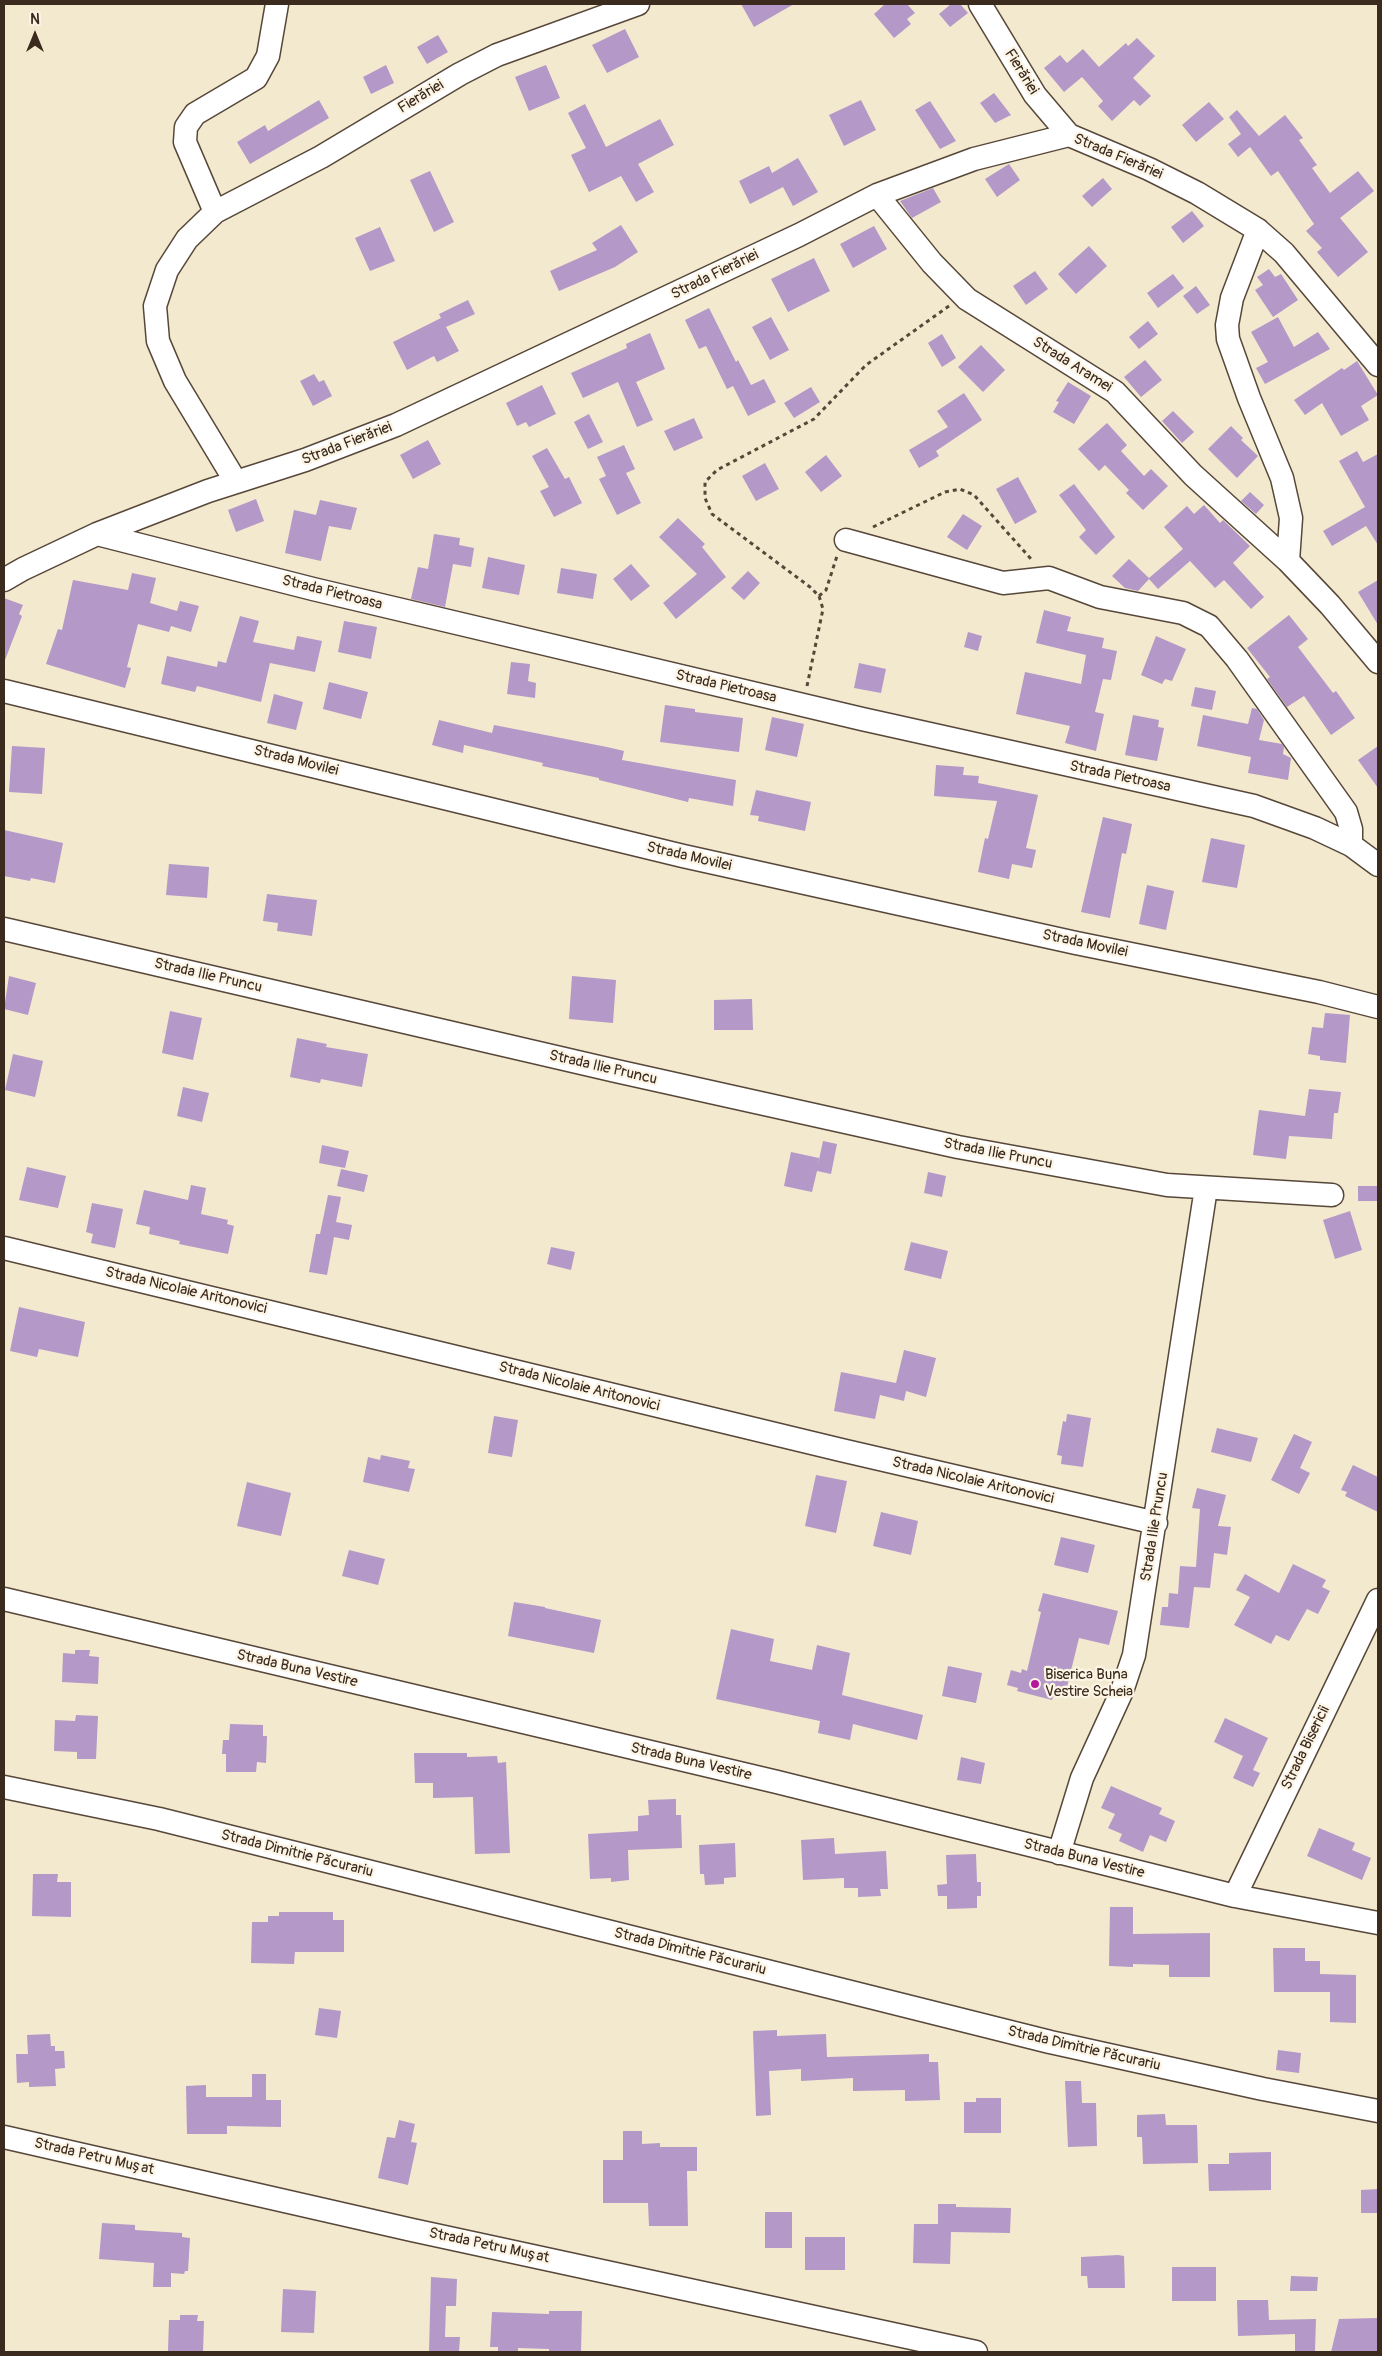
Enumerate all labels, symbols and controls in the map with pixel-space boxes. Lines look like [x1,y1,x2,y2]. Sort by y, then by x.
north arrow [10,10,60,60]
text: N [30,11,40,28]
street label: Fierăriei [1000,46,1042,98]
street label: Fierăriei [395,76,447,118]
street label: Strada Fierăriei [1071,130,1165,184]
street label: Strada Fierăriei [668,246,762,304]
street label: Strada Aramei [1029,333,1115,397]
street label: Strada Fierăriei [299,419,395,469]
street label: Strada Pietroasa [280,572,384,614]
street label: Strada Pietroasa [674,667,778,707]
street label: Strada Movilei [252,742,340,780]
street label: Strada Pietroasa [1068,758,1172,796]
street label: Strada Movilei [645,838,733,876]
street label: Strada Movilei [1041,926,1129,962]
street label: Strada Ilie Pruncu [152,955,264,997]
street label: Strada Ilie Pruncu [547,1047,659,1089]
street label: Strada Ilie Pruncu [942,1135,1054,1173]
street label: Strada Nicolaie Aritonovici [103,1264,269,1318]
street label: Strada Nicolaie Aritonovici [497,1358,661,1416]
street label: Strada Nicolaie Aritonovici [890,1454,1056,1508]
street label: Strada Ilie Pruncu [1137,1471,1173,1583]
street label: Strada Buna Vestire [235,1646,359,1692]
place label: Biserica Buna Vestire Scheia [1045,1666,1133,1701]
marker: Biserica Buna Vestire Scheia [1029,1678,1041,1690]
street label: Strada Bisericii [1278,1703,1334,1793]
street label: Strada Buna Vestire [629,1739,753,1785]
street label: Strada Dimitrie Păcurariu [219,1826,375,1882]
street label: Strada Buna Vestire [1022,1835,1146,1883]
street label: Strada Dimitrie Păcurariu [612,1924,768,1980]
street label: Strada Dimitrie Păcurariu [1006,2023,1162,2075]
street label: Strada Petru Mușat [32,2134,156,2180]
street label: Strada Petru Mușat [427,2224,551,2268]

